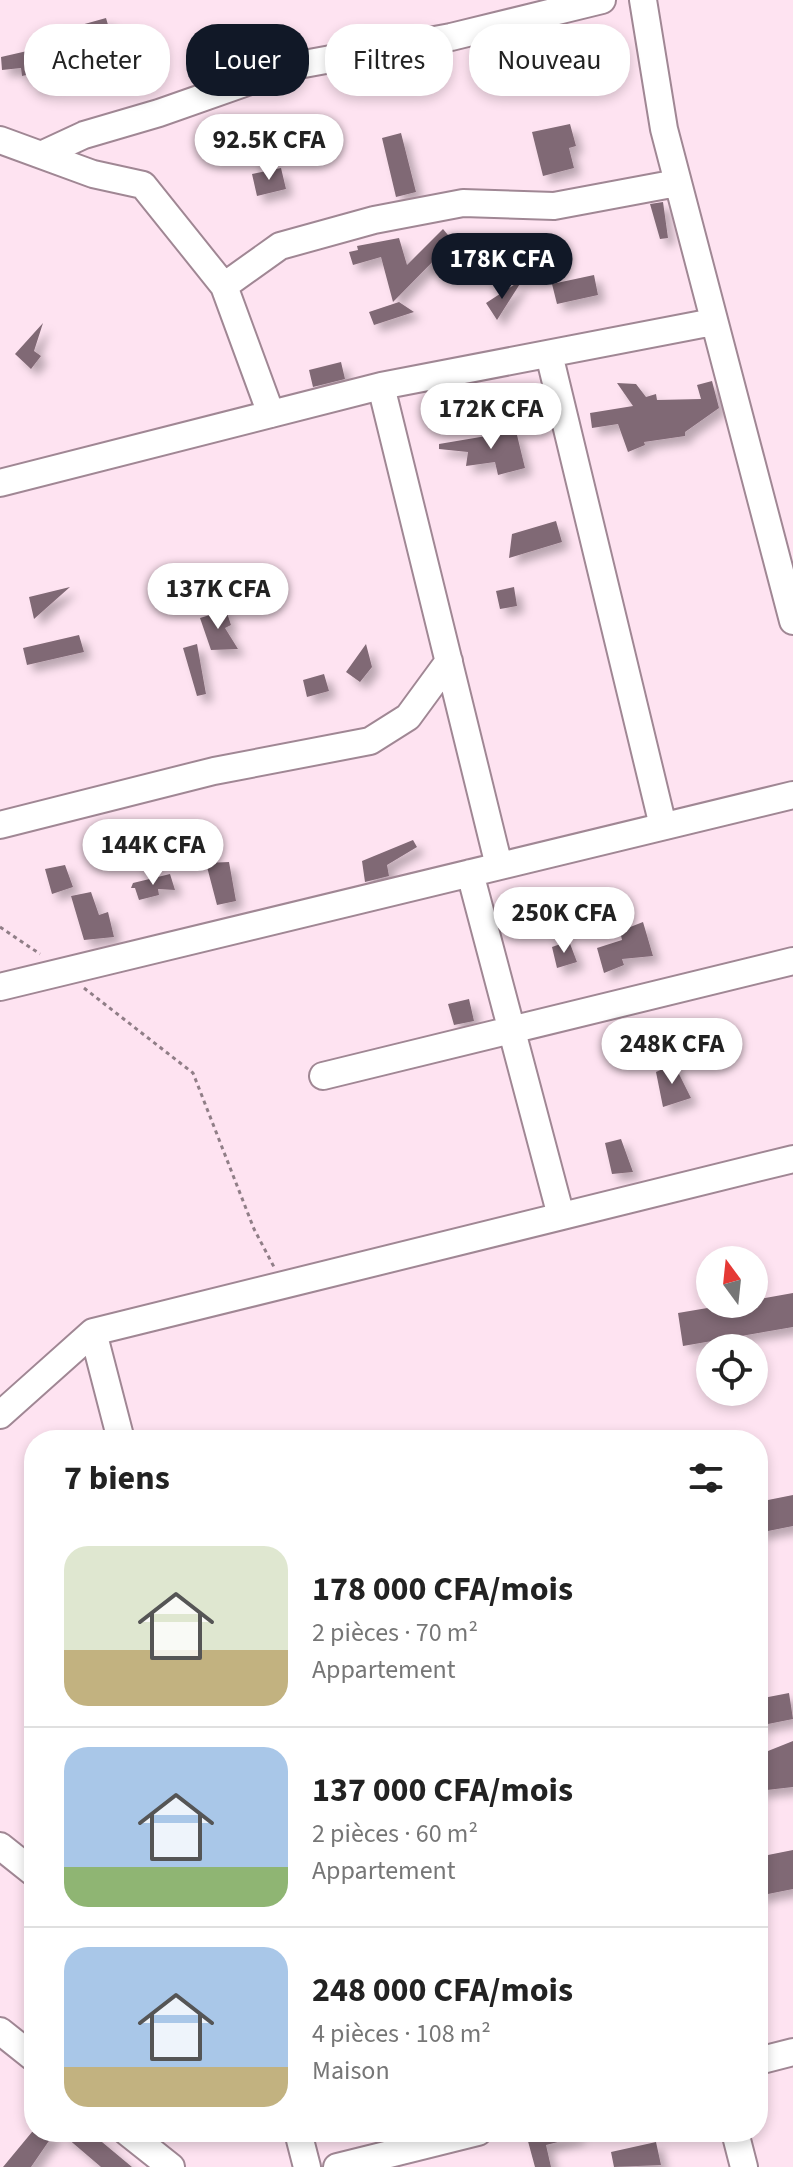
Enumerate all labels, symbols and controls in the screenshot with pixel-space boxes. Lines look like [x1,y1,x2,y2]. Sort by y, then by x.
chip: Acheter [24,24,170,96]
chip: Louer [186,24,309,96]
chip: Filtres [325,24,453,96]
chip: Nouveau [469,24,630,96]
pin: 92.5K CFA [177,114,361,182]
text: 92.5K CFA [213,121,325,158]
pin: 178K CFA [419,233,585,301]
text: 178K CFA [450,240,554,277]
pin: 172K CFA [408,383,574,451]
text: 172K CFA [439,390,543,427]
pin: 137K CFA [135,563,301,631]
text: 137K CFA [166,570,270,607]
pin: 144K CFA [70,819,236,887]
text: 144K CFA [101,826,205,863]
pin: 250K CFA [481,887,647,955]
text: 250K CFA [512,894,616,931]
pin: 248K CFA [589,1018,755,1086]
text: 248K CFA [620,1025,724,1062]
north arrow [696,1246,768,1318]
map controls [696,1246,768,1406]
button: locate [696,1334,768,1406]
text: 7 biens [64,1454,170,1503]
icon: filters [684,1456,728,1500]
text: 178 000 CFA/mois [312,1565,573,1614]
icon: home [128,1578,224,1674]
text: 2 pièces · 70 m² [312,1614,478,1651]
text: Appartement [312,1651,456,1688]
text: 137 000 CFA/mois [312,1766,573,1815]
icon: home [128,1779,224,1875]
text: 2 pièces · 60 m² [312,1815,478,1852]
text: Appartement [312,1852,456,1889]
text: 248 000 CFA/mois [312,1966,573,2015]
icon: home [128,1979,224,2075]
text: 4 pièces · 108 m² [312,2015,491,2052]
text: Maison [312,2052,390,2089]

